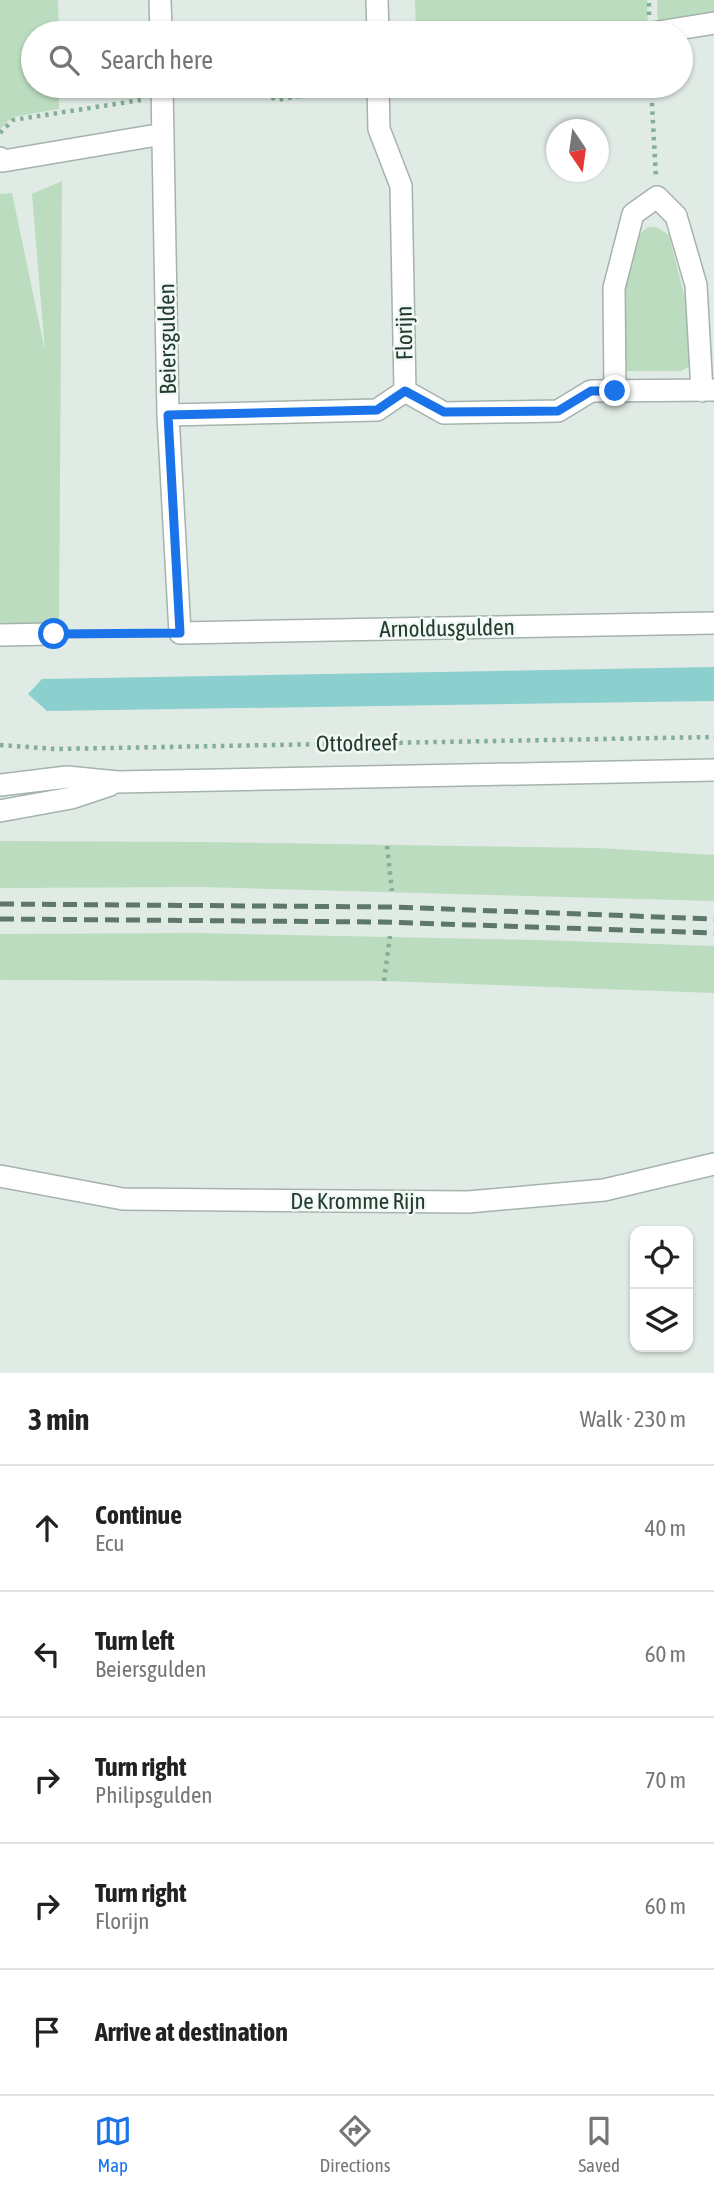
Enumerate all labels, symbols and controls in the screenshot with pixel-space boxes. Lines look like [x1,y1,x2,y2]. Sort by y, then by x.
search box [21,21,693,98]
icon: search [45,41,83,79]
text: Search here [101,45,213,75]
north arrow [546,119,609,182]
street label: Beiersgulden [153,283,181,395]
street label: Florijn [391,306,417,360]
route end [599,375,630,406]
street label: Arnoldusgulden [379,614,515,642]
route start [38,618,69,649]
street label: Ottodreef [316,729,398,757]
street label: De Kromme Rijn [290,1188,426,1214]
map controls [630,1226,693,1352]
button: locate [630,1226,693,1289]
button: layers [630,1289,693,1352]
text: 3 min [28,1402,89,1436]
text: Walk · 230 m [580,1406,686,1432]
text: Continue [95,1500,182,1530]
icon: ahead [28,1509,66,1547]
text: 40 m [645,1515,686,1541]
text: Ecu [95,1530,124,1556]
text: Turn left [95,1626,175,1656]
icon: left [28,1635,66,1673]
text: 60 m [645,1641,686,1667]
text: Beiersgulden [95,1656,206,1682]
text: Turn right [95,1752,186,1782]
icon: right [28,1761,66,1799]
text: 70 m [645,1767,686,1793]
text: Philipsgulden [95,1782,212,1808]
text: Turn right [95,1878,186,1908]
icon: right [28,1887,66,1925]
text: 60 m [645,1893,686,1919]
text: Florijn [95,1908,149,1934]
icon: arrive [28,2013,66,2051]
text: Arrive at destination [95,2017,288,2047]
tab: Map [94,2112,132,2176]
tab: Directions [320,2112,390,2176]
tab: Saved [578,2112,620,2176]

